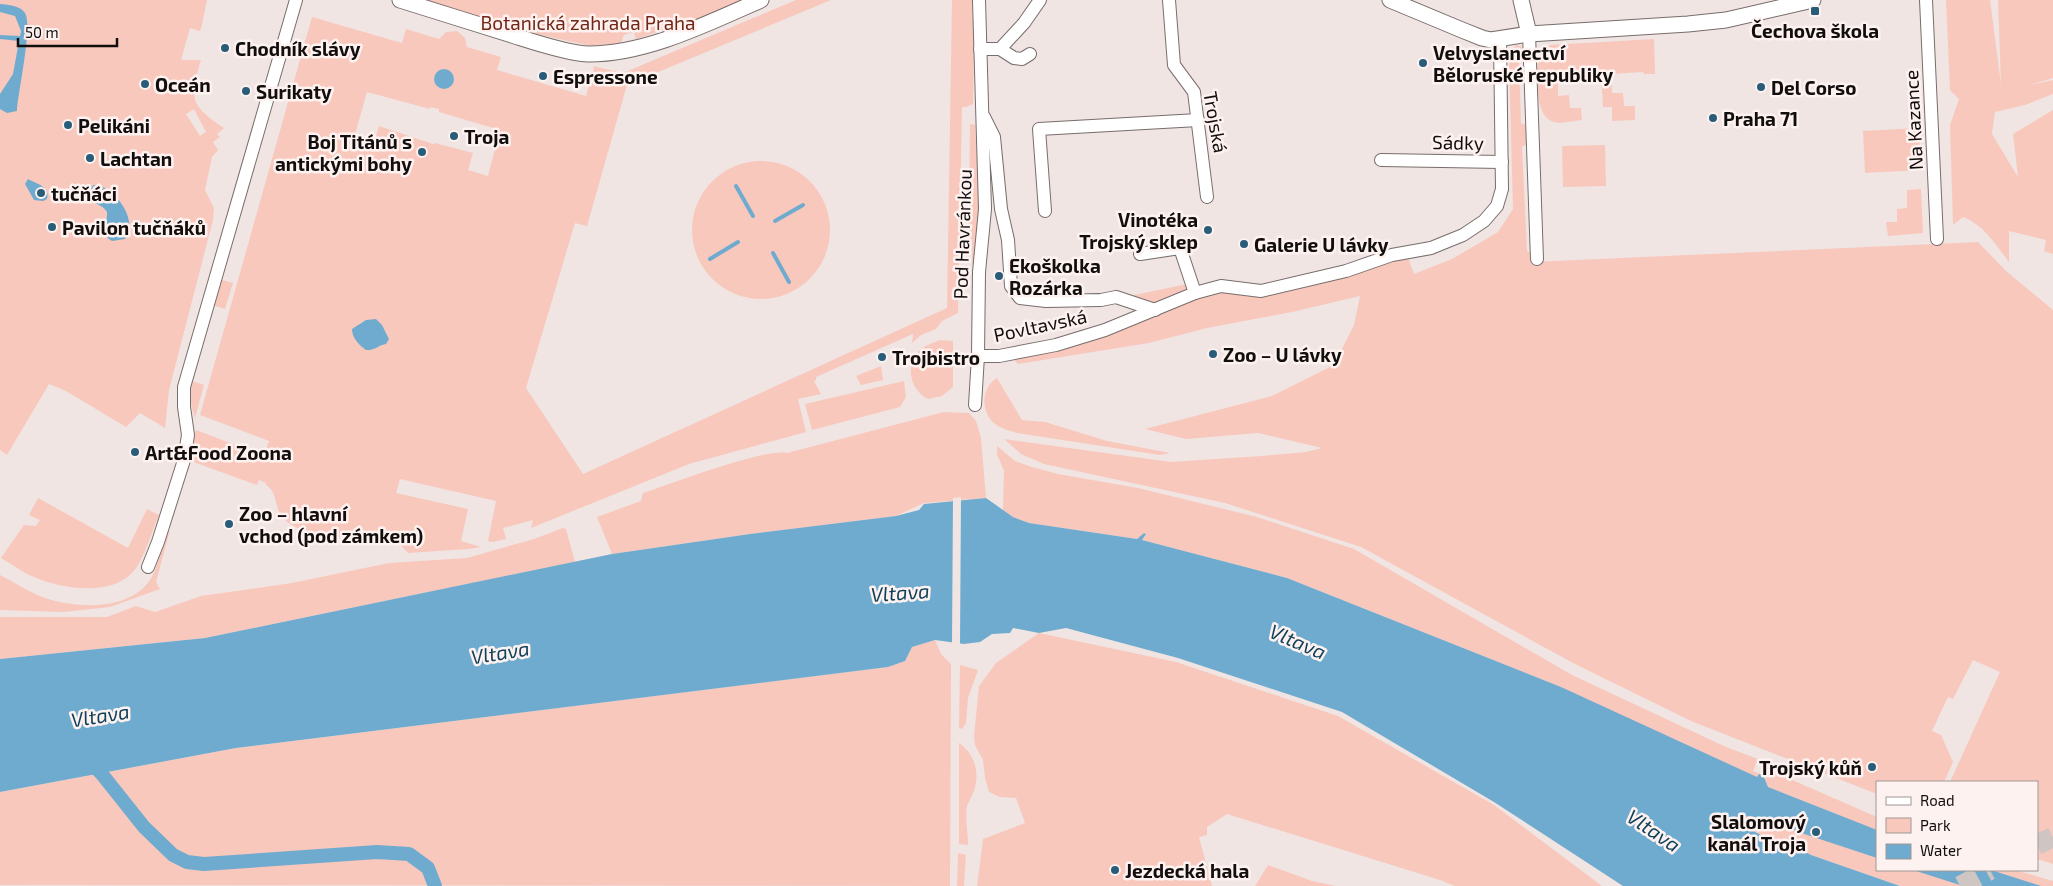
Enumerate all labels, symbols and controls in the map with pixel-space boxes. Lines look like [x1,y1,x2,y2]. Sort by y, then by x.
marker: Čechova škola [1809,5,1821,17]
park label: Botanická zahrada Praha [480,11,696,34]
scale bar [18,15,116,47]
place label: Čechova škola [1751,19,1879,42]
text: 50 m [25,23,59,41]
place label: Chodník slávy [235,37,361,61]
place label: Velvyslanectví Běloruské republiky [1433,41,1614,87]
marker: Chodník slávy [219,42,231,54]
marker: Velvyslanectví Běloruské republiky [1417,57,1429,69]
place label: Espressone [553,65,658,88]
street label: Na Kazance [1899,69,1927,171]
marker: Espressone [537,70,549,82]
place label: Oceán [155,73,211,96]
place label: Del Corso [1771,76,1856,99]
marker: Oceán [139,78,151,90]
place label: Surikaty [256,80,332,104]
marker: Del Corso [1755,81,1767,93]
marker: Surikaty [240,85,252,97]
street label: Trojská [1199,89,1233,155]
place label: Praha 71 [1723,107,1798,130]
marker: Praha 71 [1707,112,1719,124]
place label: Pelikáni [78,114,150,137]
marker: Pelikáni [62,119,74,131]
place label: Troja [464,125,509,148]
place label: Boj Titánů s antickými bohy [275,130,412,176]
marker: Troja [448,130,460,142]
street label: Sádky [1432,130,1484,154]
marker: Boj Titánů s antickými bohy [416,146,428,158]
place label: Lachtan [100,147,172,170]
marker: Lachtan [84,152,96,164]
street label: Pod Havránkou [948,168,976,300]
place label: tučňáci [51,182,117,205]
marker: tučňáci [35,187,47,199]
place label: Vinotéka Trojský sklep [1079,208,1198,254]
place label: Pavilon tučňáků [62,216,206,239]
marker: Pavilon tučňáků [46,221,58,233]
marker: Vinotéka Trojský sklep [1202,224,1214,236]
place label: Galerie U lávky [1254,233,1389,257]
marker: Galerie U lávky [1238,238,1250,250]
place label: Ekoškolka Rozárka [1009,254,1101,299]
marker: Ekoškolka Rozárka [993,270,1005,282]
street label: Povltavská [991,304,1089,346]
place label: Zoo – U lávky [1223,343,1342,367]
place label: Trojbistro [892,346,980,369]
marker: Zoo – U lávky [1207,348,1219,360]
marker: Trojbistro [876,351,888,363]
place label: Art&Food Zoona [145,441,292,464]
marker: Art&Food Zoona [129,446,141,458]
place label: Zoo – hlavní vchod (pod zámkem) [239,502,423,547]
marker: Zoo – hlavní vchod (pod zámkem) [223,518,235,530]
water label: Vltava [870,578,930,606]
water label: Vltava [1266,618,1330,664]
water label: Vltava [469,636,531,668]
water label: Vltava [69,699,131,731]
place label: Trojský kůň [1759,756,1862,780]
marker: Trojský kůň [1866,761,1878,773]
legend [1876,781,2038,871]
text: Road [1920,791,1955,809]
water label: Vltava [1623,804,1685,856]
place label: Slalomový kanál Troja [1708,810,1806,855]
text: Park [1920,816,1951,834]
marker: Slalomový kanál Troja [1810,826,1822,838]
text: Water [1920,841,1962,859]
place label: Jezdecká hala [1125,859,1249,882]
marker: Jezdecká hala [1109,864,1121,876]

